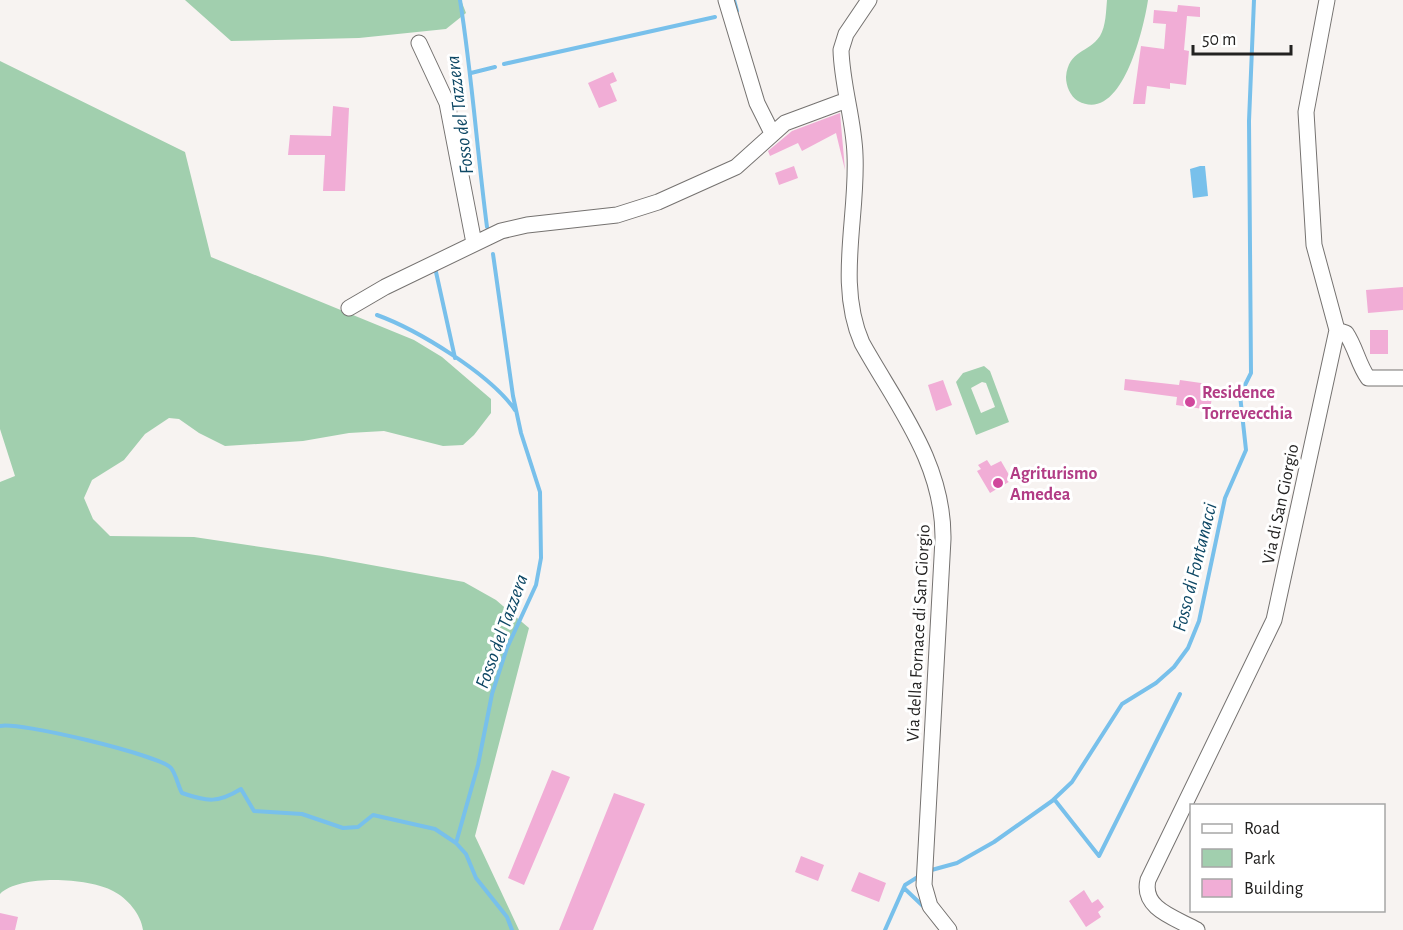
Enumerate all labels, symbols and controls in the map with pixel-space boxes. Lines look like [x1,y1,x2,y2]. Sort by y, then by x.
scale bar [1193,18,1290,56]
text: 50 m [1202,31,1236,49]
water label: Fosso del Tazzera [443,54,477,176]
place label: Residence Torrevecchia [1202,384,1293,423]
marker: Residence Torrevecchia [1183,395,1197,409]
street label: Via di San Giorgio [1259,442,1303,566]
place label: Agriturismo Amedea [1010,465,1098,504]
marker: Agriturismo Amedea [991,476,1005,490]
water label: Fosso di Fontanacci [1169,501,1221,634]
street label: Via della Fornace di San Giorgio [904,524,934,742]
water label: Fosso del Tazzera [472,572,532,691]
legend [1190,804,1385,912]
text: Road [1244,820,1280,838]
text: Park [1244,850,1276,868]
text: Building [1244,880,1304,898]

